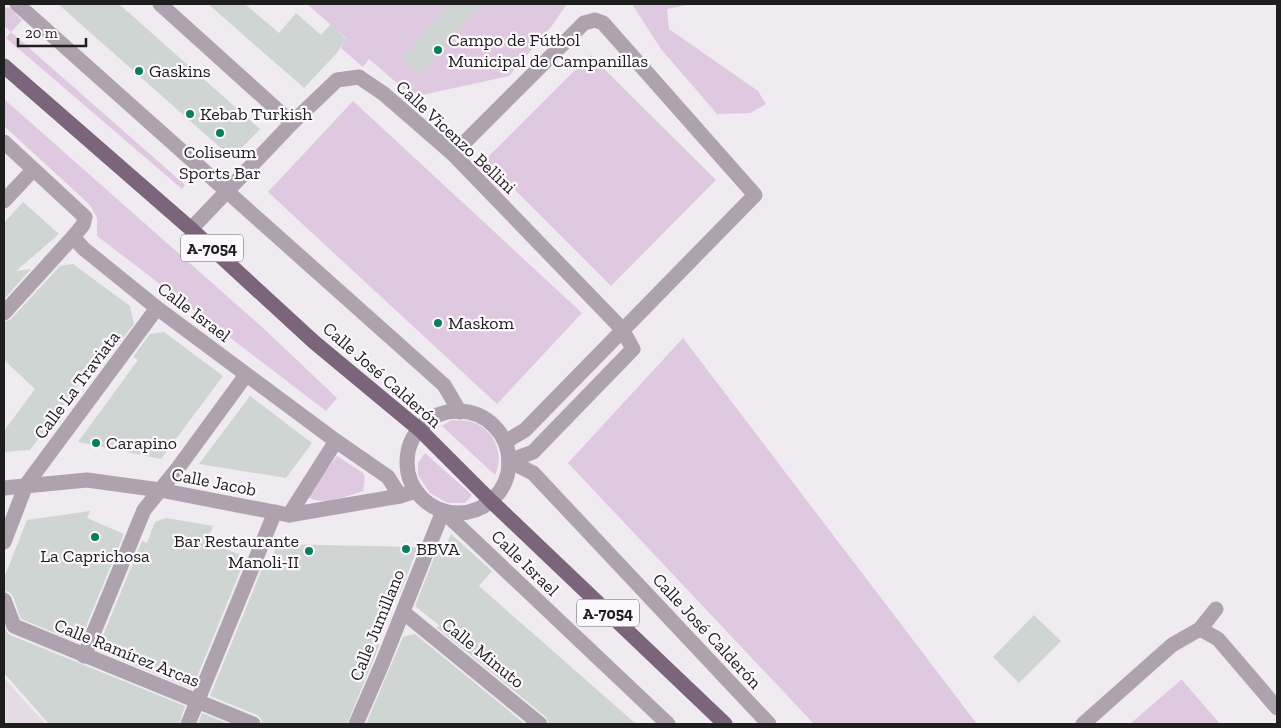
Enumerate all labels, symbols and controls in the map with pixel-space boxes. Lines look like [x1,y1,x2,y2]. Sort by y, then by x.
scale bar [18,15,85,47]
text: 20 m [25,24,58,42]
place label: Campo de Fútbol Municipal de Campanillas [448,29,648,72]
marker: Campo de Fútbol Municipal de Campanillas [432,44,444,56]
place label: Gaskins [149,60,211,82]
marker: Gaskins [133,65,145,77]
street label: Calle Vicenzo Bellini [391,76,521,198]
place label: Kebab Turkish [200,103,312,125]
marker: Kebab Turkish [184,108,196,120]
marker: Coliseum Sports Bar [214,127,226,139]
place label: Coliseum Sports Bar [179,141,261,184]
road number: A-7054 [181,234,243,262]
street label: Calle Israel [153,277,235,347]
place label: Maskom [448,312,515,334]
street label: Calle José Calderón [318,317,446,433]
marker: Maskom [432,317,444,329]
street label: Calle La Traviata [29,326,125,443]
place label: Carapino [106,432,177,454]
marker: Carapino [90,437,102,449]
street label: Calle Jacob [170,463,258,501]
street label: Calle Israel [487,525,564,601]
place label: Bar Restaurante Manoli-II [174,530,299,573]
marker: La Caprichosa [89,531,101,543]
place label: BBVA [416,538,460,560]
marker: BBVA [400,543,412,555]
place label: La Caprichosa [40,545,150,567]
marker: Bar Restaurante Manoli-II [303,545,315,557]
street label: Calle Jumillano [345,566,409,684]
street label: Calle José Calderón [648,569,767,694]
road number: A-7054 [577,600,639,626]
street label: Calle Minuto [437,613,529,693]
street label: Calle Ramírez Arcas [51,614,203,692]

